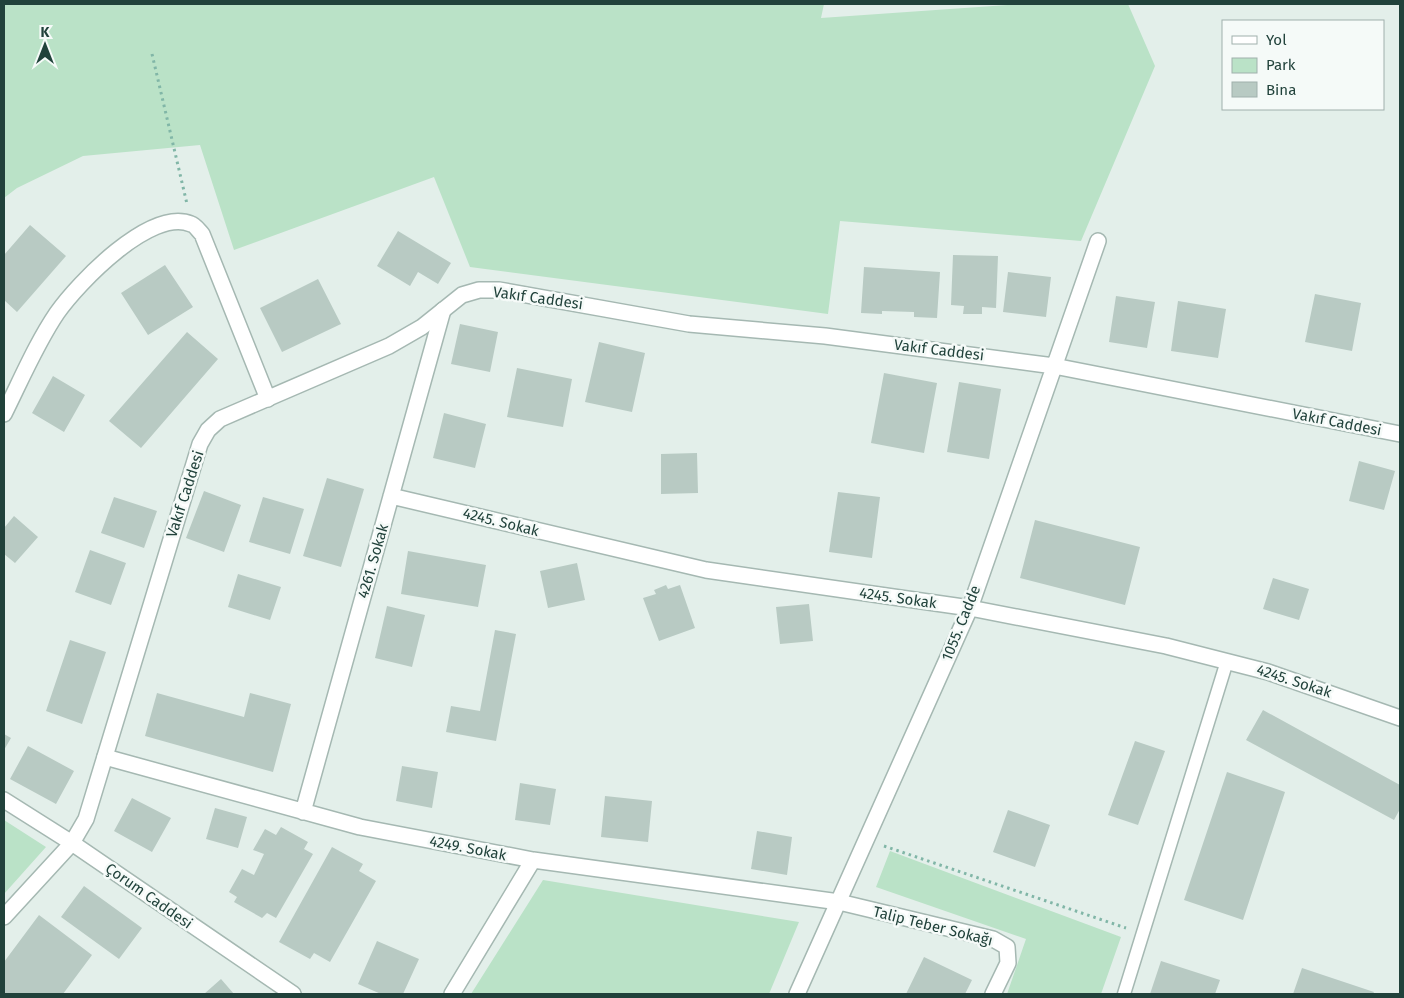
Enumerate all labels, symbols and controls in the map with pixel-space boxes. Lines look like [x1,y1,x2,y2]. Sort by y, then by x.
north arrow [20,20,70,70]
legend [1222,20,1384,110]
text: K [41,24,51,41]
text: Yol [1266,31,1287,49]
text: Park [1266,56,1296,74]
text: Bina [1266,81,1296,99]
street label: Vakıf Caddesi [492,283,584,313]
street label: Vakıf Caddesi [893,336,985,364]
street label: Vakıf Caddesi [1291,405,1383,439]
street label: Vakıf Caddesi [162,448,208,540]
street label: 4245. Sokak [461,504,541,540]
street label: 4261. Sokak [354,521,392,600]
street label: 1055. Cadde [938,583,984,663]
street label: 4245. Sokak [858,584,938,612]
street label: 4245. Sokak [1254,660,1334,702]
street label: 4249. Sokak [428,832,508,864]
street label: Çorum Caddesi [102,859,196,933]
street label: Talip Teber Sokağı [871,902,995,950]

